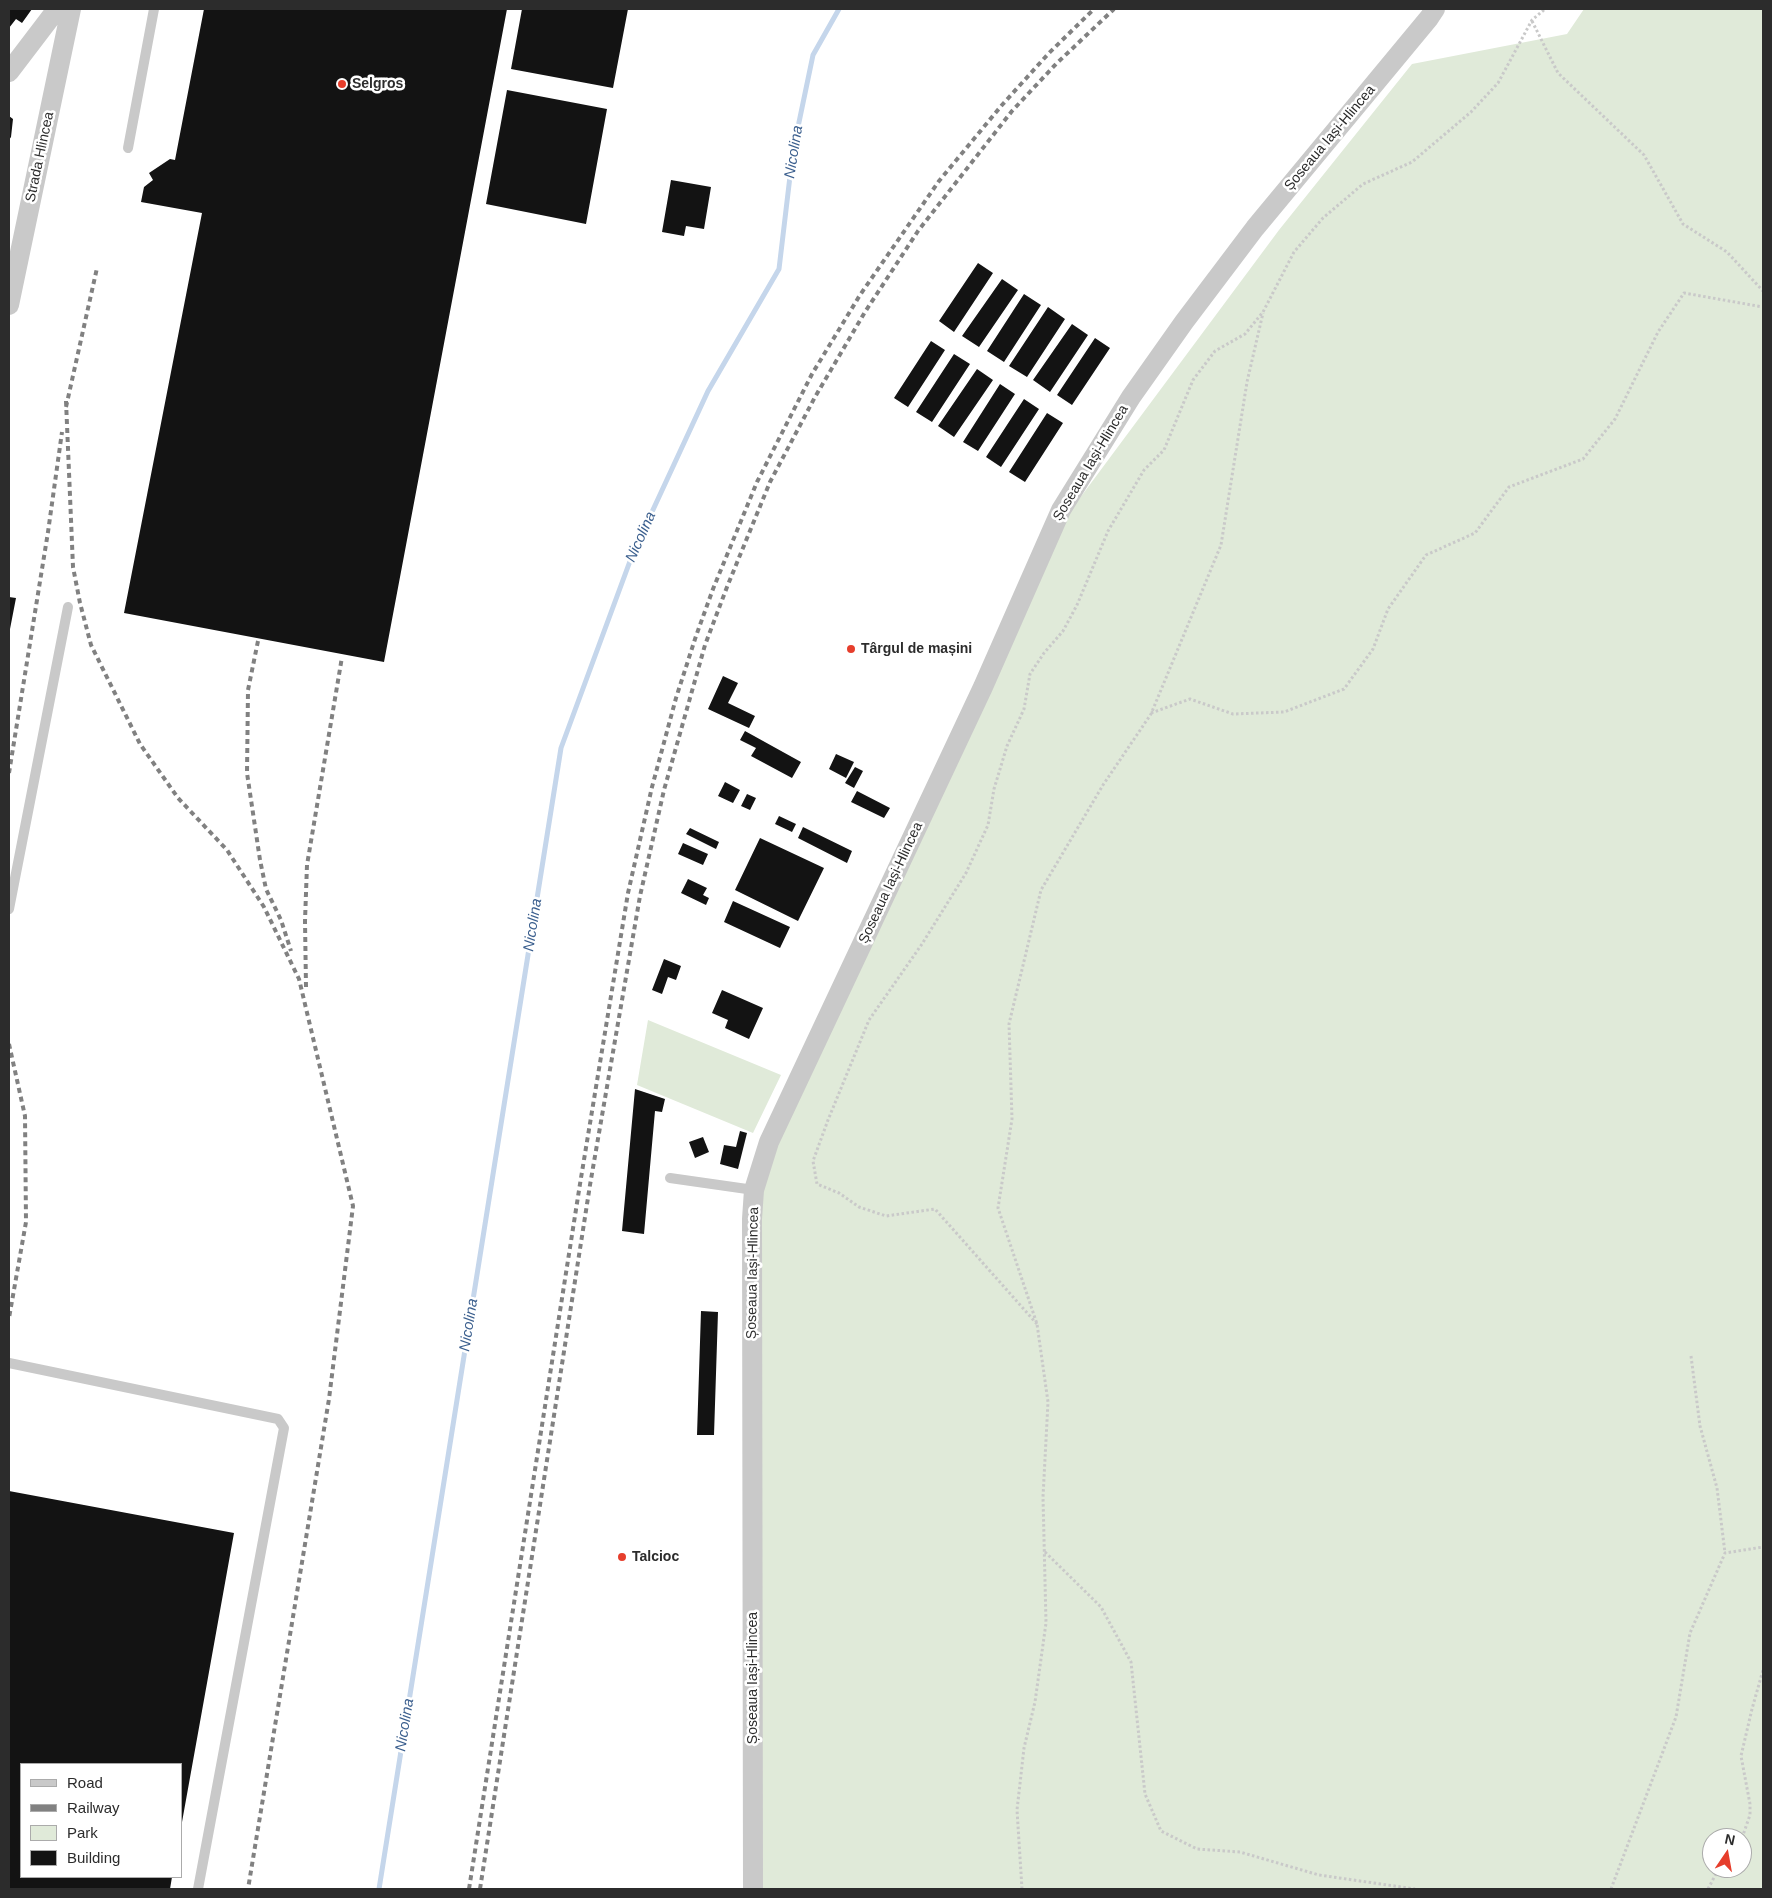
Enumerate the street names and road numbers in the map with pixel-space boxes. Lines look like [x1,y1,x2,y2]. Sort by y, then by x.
street label: Șoseaua Iași-Hlincea [1281,82,1379,194]
street label: Strada Hlincea [22,110,58,204]
street label: Șoseaua Iași-Hlincea [1050,402,1132,524]
street label: Șoseaua Iași-Hlincea [855,819,927,947]
street label: Șoseaua Iași-Hlincea [743,1207,763,1339]
street label: Șoseaua Iași-Hlincea [745,1612,761,1744]

